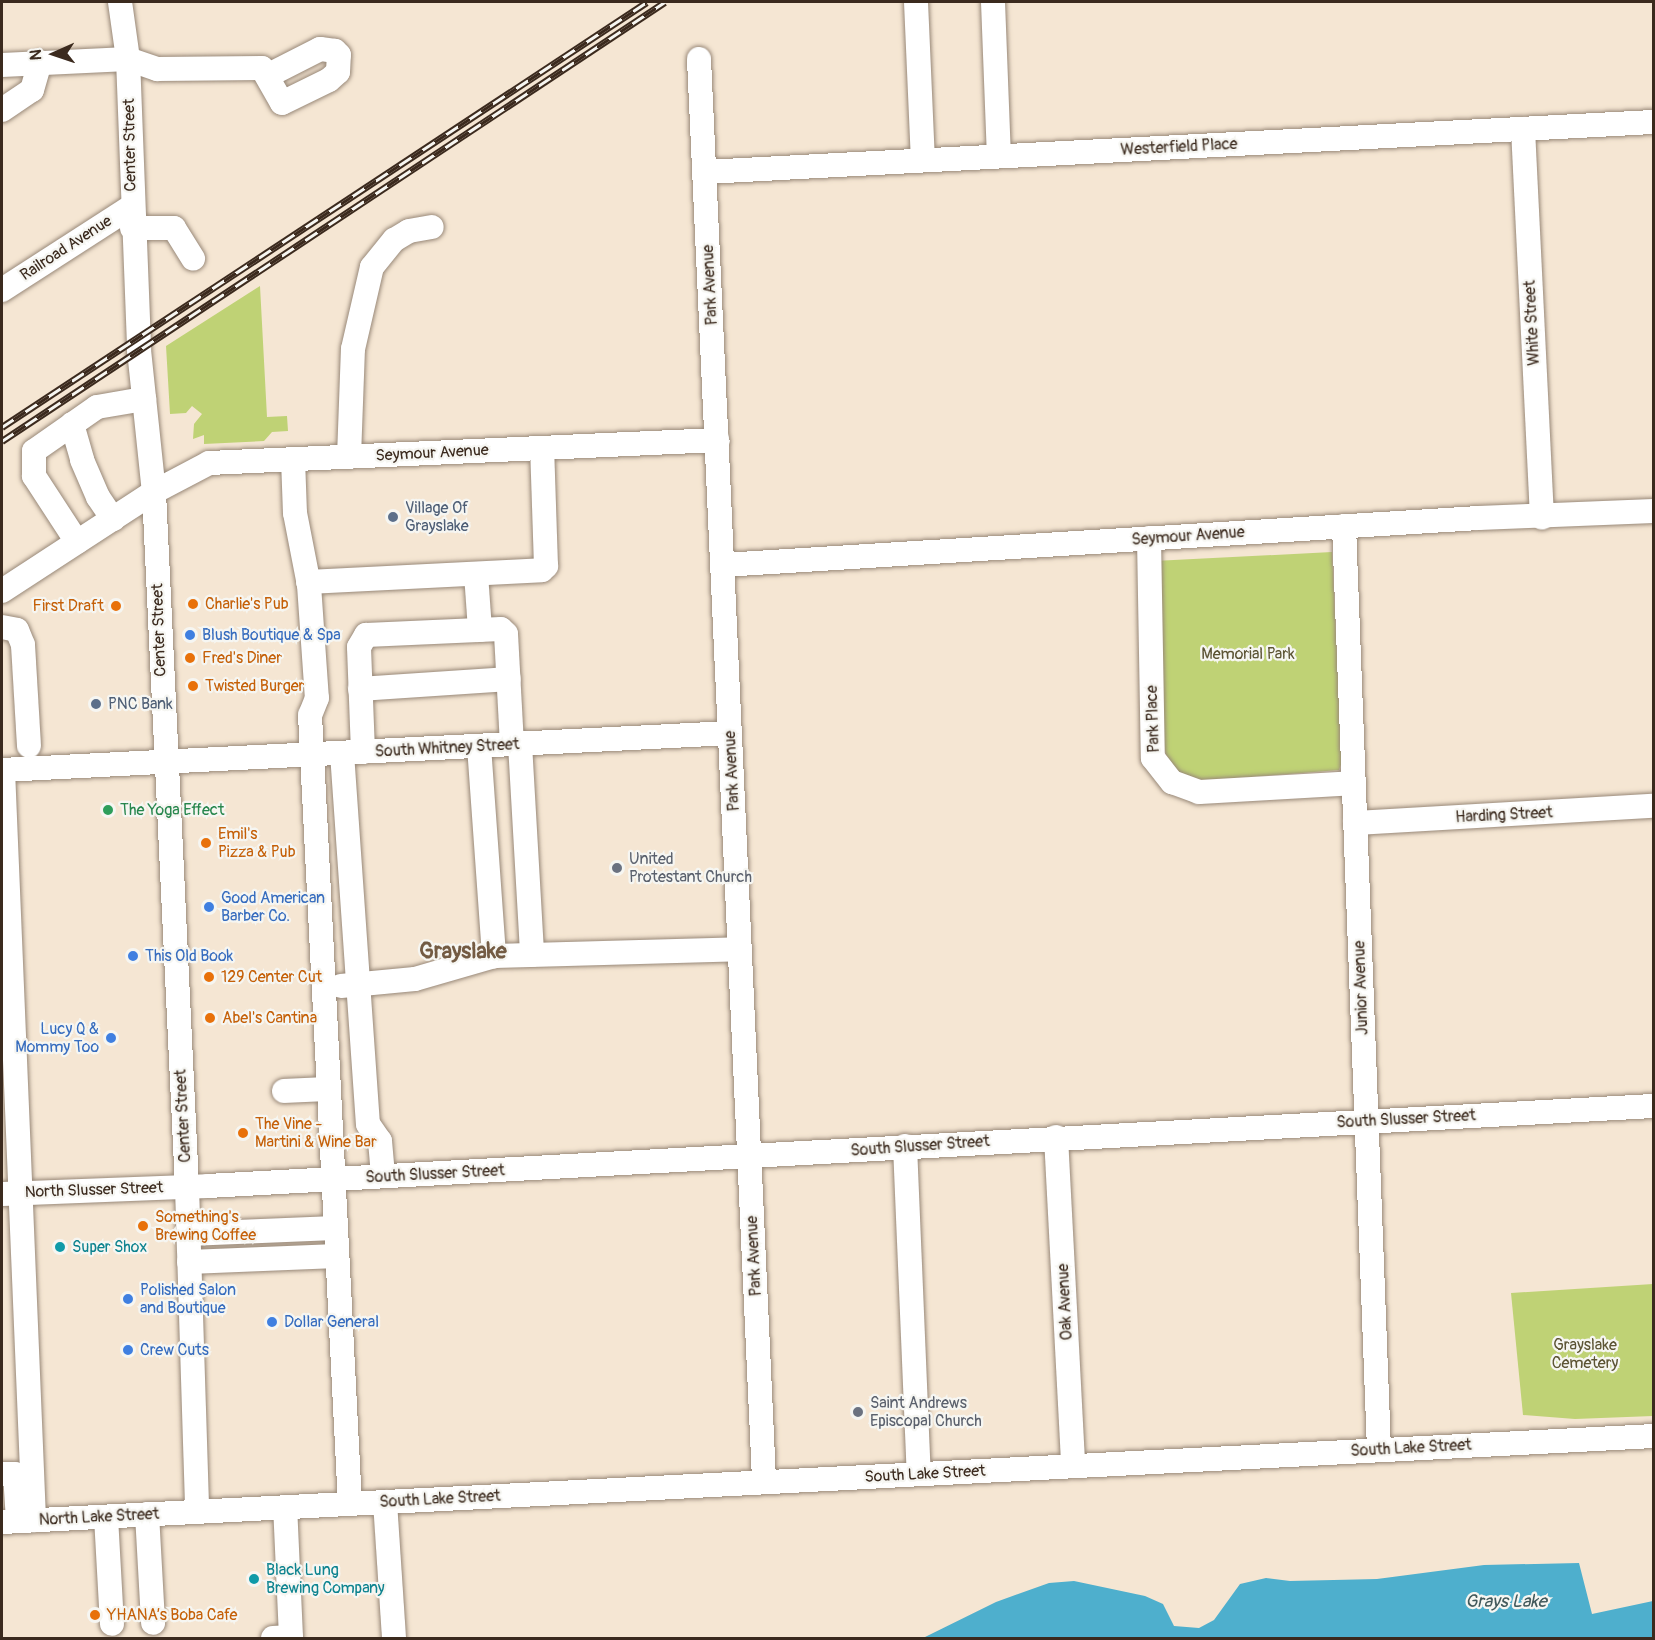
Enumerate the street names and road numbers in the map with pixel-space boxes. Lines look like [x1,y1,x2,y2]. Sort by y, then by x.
street label: Center Street [120,98,140,192]
street label: Westerfield Place [1120,134,1238,160]
street label: Railroad Avenue [17,211,115,285]
street label: Park Avenue [698,244,722,326]
street label: White Street [1520,280,1544,366]
street label: Seymour Avenue [375,440,489,466]
street label: Seymour Avenue [1131,522,1245,550]
street label: Center Street [148,583,170,677]
street label: Park Place [1142,685,1164,753]
street label: Park Avenue [720,730,744,812]
street label: South Whitney Street [374,735,520,761]
street label: Harding Street [1455,803,1553,827]
street label: Junior Avenue [1350,940,1372,1036]
street label: Center Street [171,1069,195,1163]
street label: South Slusser Street [1336,1106,1476,1132]
street label: South Slusser Street [850,1132,990,1160]
street label: South Slusser Street [365,1161,505,1187]
street label: North Slusser Street [24,1178,164,1202]
street label: Park Avenue [742,1215,766,1297]
street label: Oak Avenue [1053,1263,1077,1341]
street label: South Lake Street [1350,1435,1472,1461]
street label: South Lake Street [864,1461,986,1487]
street label: South Lake Street [379,1486,501,1512]
street label: North Lake Street [38,1504,160,1530]

